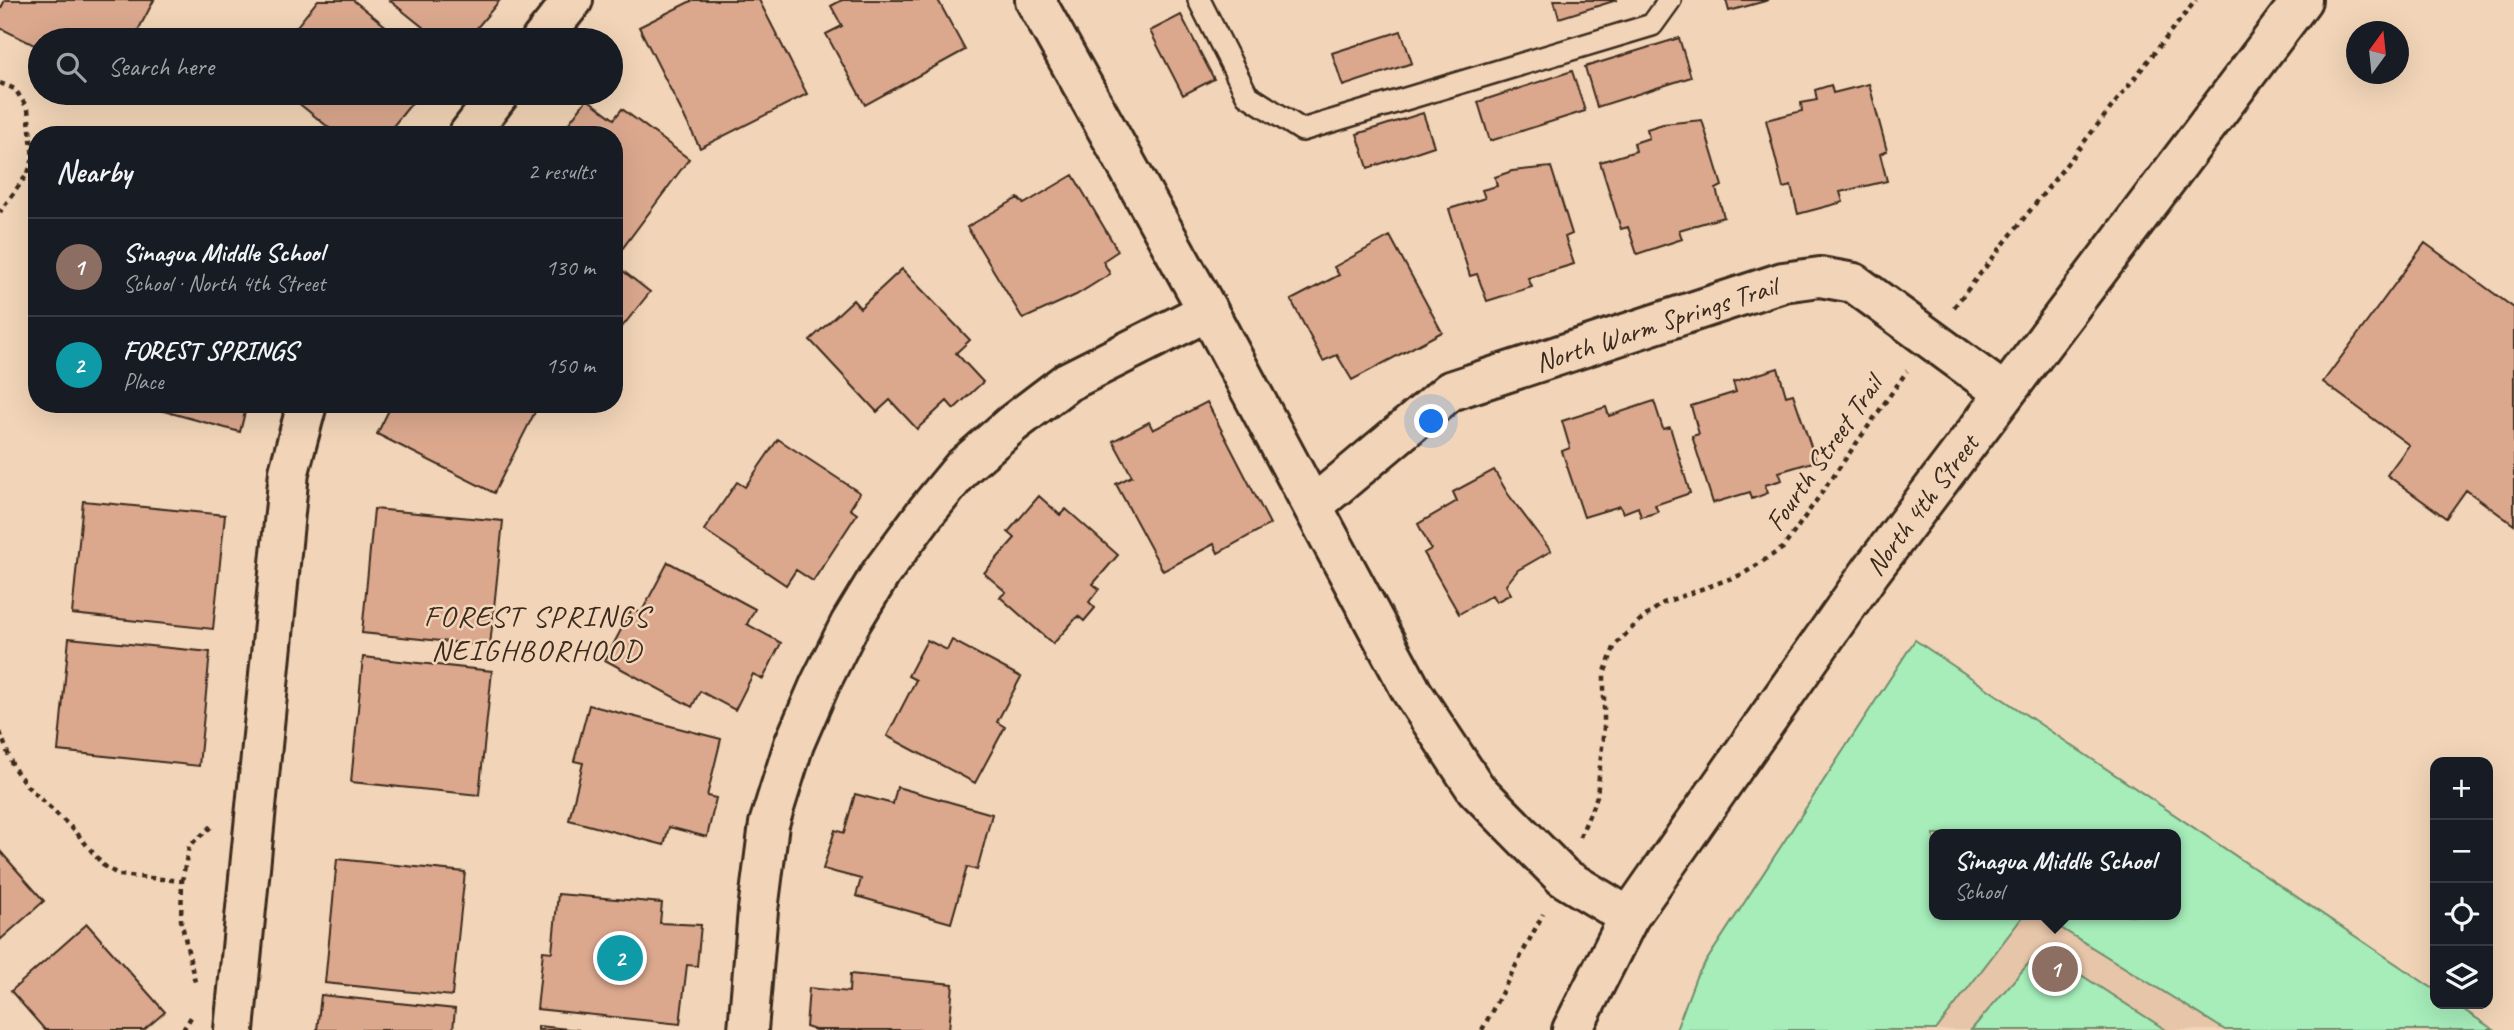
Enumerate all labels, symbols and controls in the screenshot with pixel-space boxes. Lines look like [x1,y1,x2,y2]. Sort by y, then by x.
north arrow [2346,21,2409,84]
search box [28,28,623,105]
icon: search [52,48,90,86]
text: Search here [108,50,214,83]
text: Nearby [56,153,132,191]
text: 2 results [528,157,595,186]
text: Sinagua Middle School [123,236,324,269]
text: 1 [74,253,84,282]
text: 130 m [546,253,595,282]
street label: North Warm Springs Trail [1531,267,1786,380]
text: School · North 4th Street [123,269,325,298]
text: FOREST SPRINGS [123,334,296,367]
text: 2 [74,351,84,380]
text: 150 m [546,351,595,380]
street label: Fourth Street Trail [1757,365,1893,538]
text: Place [123,367,163,396]
your location [1414,404,1448,438]
street label: North 4th Street [1857,425,1988,582]
district label: FOREST SPRINGS NEIGHBORHOOD [424,597,654,669]
map controls [2430,757,2493,1009]
button: + [2430,757,2493,820]
button: − [2430,820,2493,883]
popup [1929,829,2181,920]
text: Sinagua Middle School [1954,844,2156,877]
text: School [1954,877,2004,906]
button: locate [2430,883,2493,946]
pin: 2 [597,932,643,984]
pin: 1 [2032,943,2078,995]
button: layers [2430,946,2493,1009]

